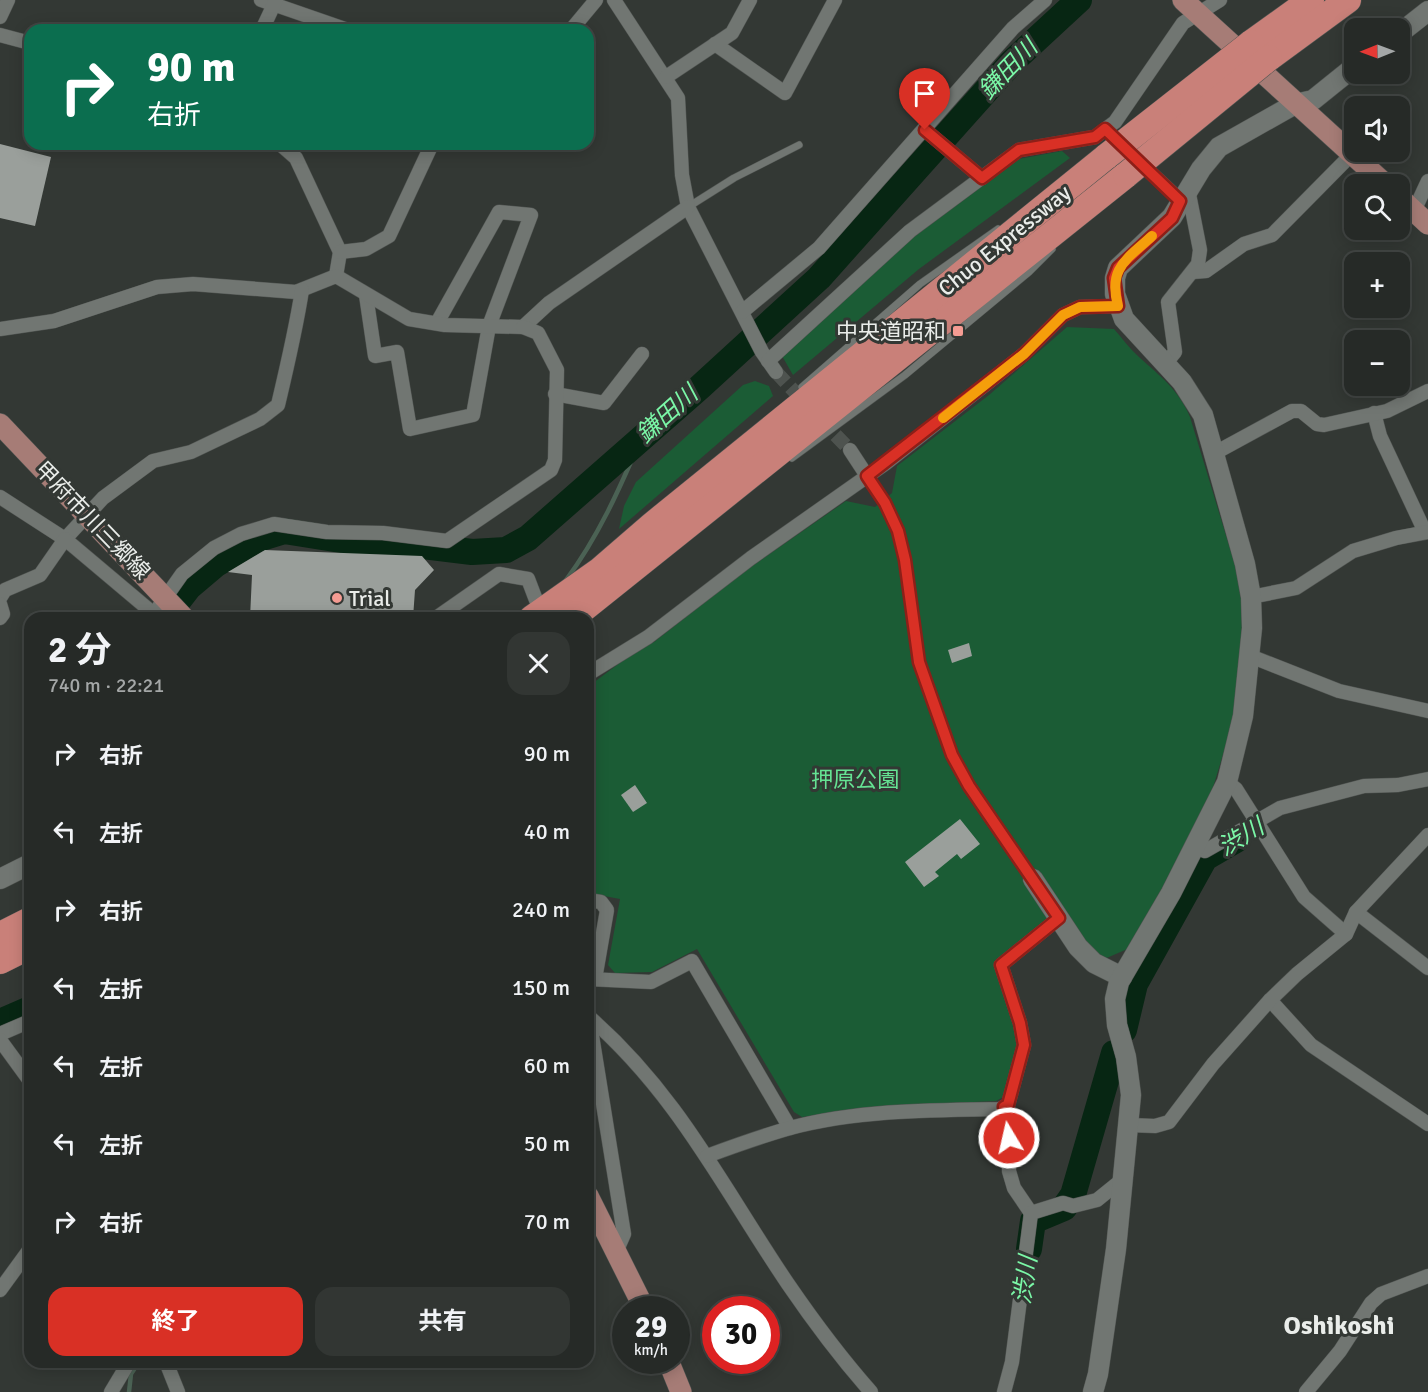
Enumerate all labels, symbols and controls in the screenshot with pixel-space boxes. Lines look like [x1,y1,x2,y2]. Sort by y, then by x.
north arrow [1344,18,1410,84]
map controls [1344,18,1410,396]
water label: 鎌田川 [972,31,1046,105]
text: 90 m [147,42,236,93]
icon: right [48,48,126,126]
pin [899,68,950,130]
icon: arrive [908,77,941,110]
button: sound [1344,96,1410,162]
text: 右折 [147,99,201,132]
button: search [1344,174,1410,240]
street label: Chuo Expressway [933,178,1077,302]
button: + [1344,252,1410,318]
place label: 中央道昭和 [836,318,946,345]
marker: 中央道昭和 [951,324,965,338]
button: − [1344,330,1410,396]
water label: 鎌田川 [630,377,706,449]
street label: 甲府市川三郷線 [29,456,156,585]
place label: Trial [349,585,391,612]
marker: Trial [330,591,344,605]
text: 2 分 [48,628,111,673]
button: close [507,632,570,695]
text: 740 m · 22:21 [48,673,164,698]
icon: right [48,737,81,770]
text: 90 m [524,740,570,767]
text: 右折 [99,742,143,769]
park label: 押原公園 [811,766,899,793]
water label: 渋川 [1213,810,1272,862]
icon: left [48,815,81,848]
text: 40 m [524,818,570,845]
text: 左折 [99,820,143,847]
icon: right [48,893,81,926]
text: 240 m [512,896,570,923]
text: 右折 [99,898,143,925]
icon: left [48,971,81,1004]
text: 150 m [512,974,570,1001]
text: 左折 [99,976,143,1003]
icon: left [48,1049,81,1082]
text: 60 m [524,1052,570,1079]
text: 左折 [99,1054,143,1081]
position arrow [977,1106,1041,1170]
icon: left [48,1127,81,1160]
text: 50 m [524,1130,570,1157]
text: 左折 [99,1132,143,1159]
icon: right [48,1205,81,1238]
text: 70 m [524,1208,570,1235]
text: 右折 [99,1210,143,1237]
water label: 渋川 [1007,1251,1044,1306]
button: 終了 [48,1287,303,1356]
button: 共有 [315,1287,570,1356]
speed limit sign: 30 [702,1296,780,1374]
text: 29 [635,1309,667,1346]
district label: Oshikoshi [1284,1310,1394,1342]
text: km/h [634,1341,668,1359]

